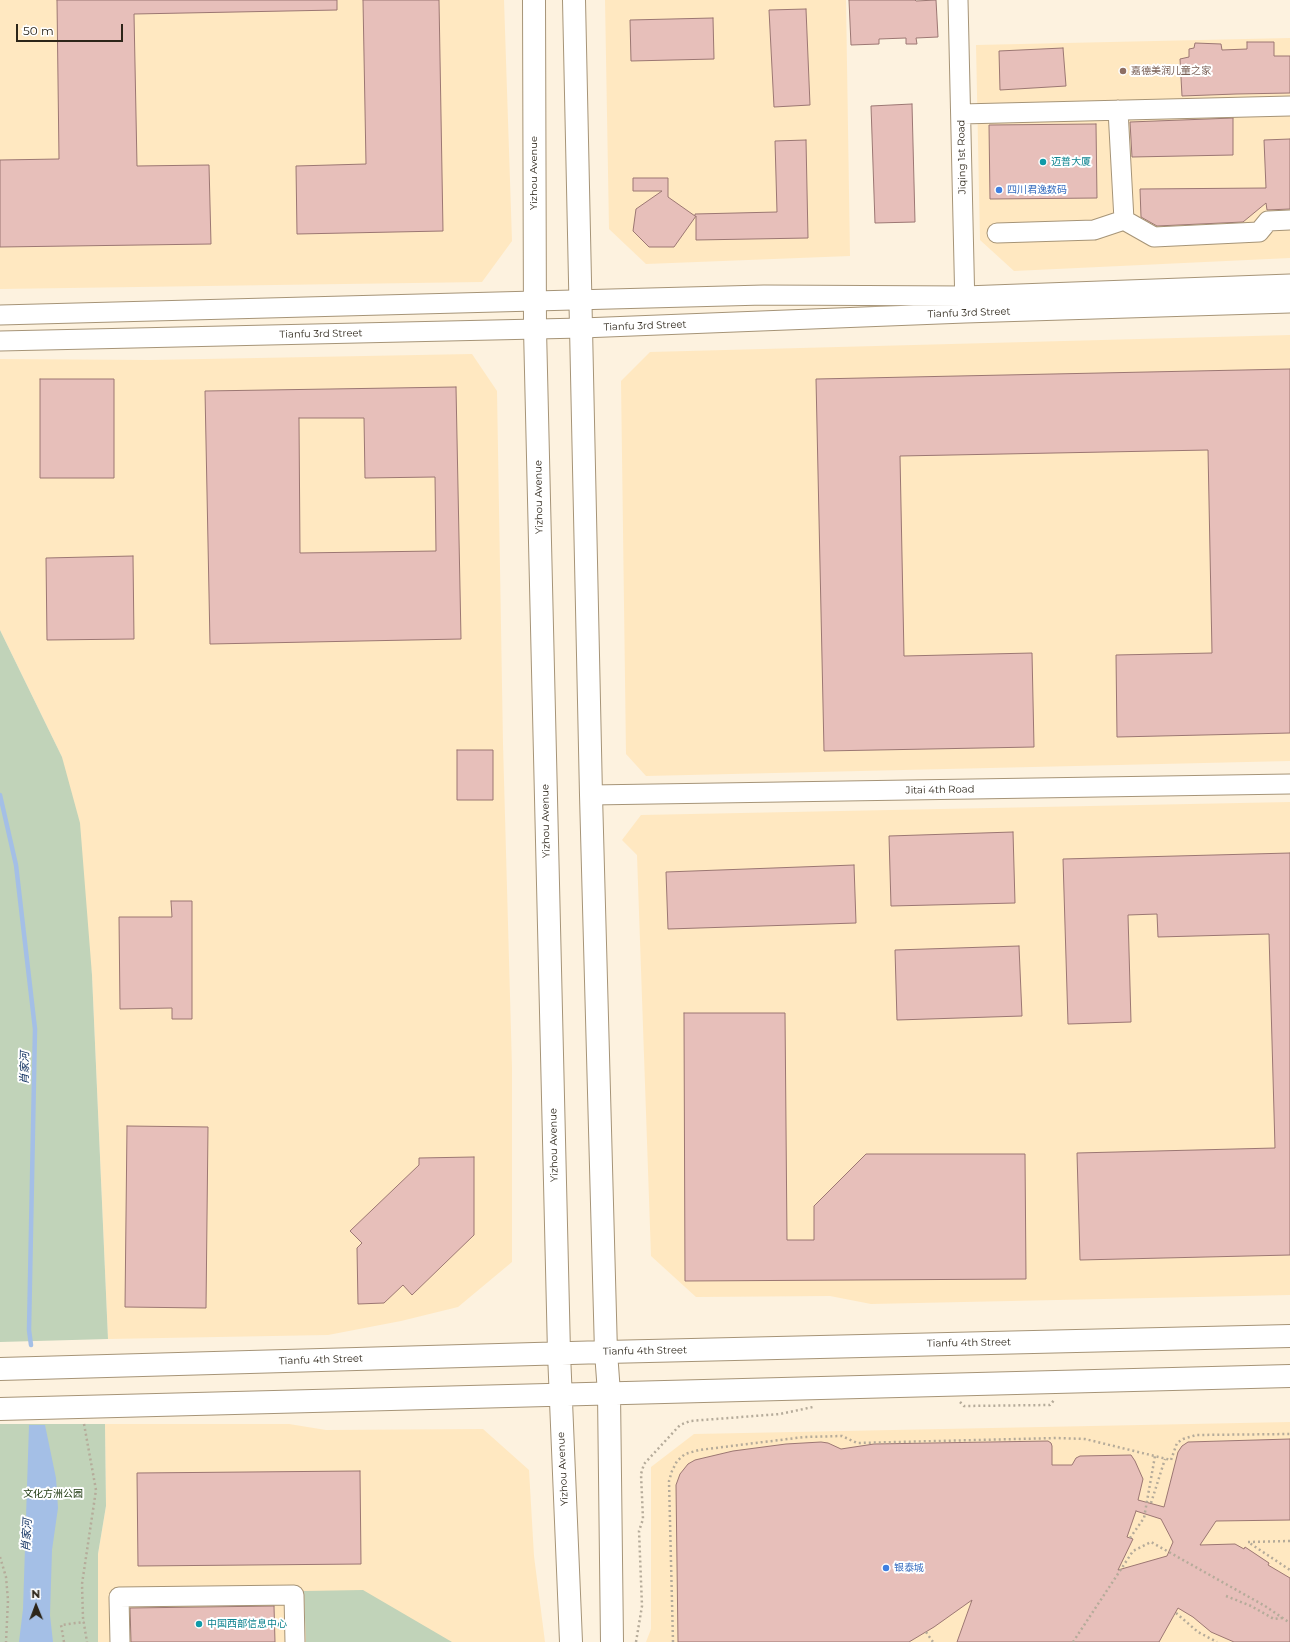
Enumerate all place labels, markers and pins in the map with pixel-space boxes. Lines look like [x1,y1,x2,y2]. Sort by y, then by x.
place label: 嘉德美润儿童之家 [1131,65,1211,77]
marker: 嘉德美润儿童之家 [1118,66,1128,76]
place label: 迈普大厦 [1051,156,1091,168]
marker: 迈普大厦 [1038,157,1048,167]
place label: 四川君逸数码 [1007,184,1067,196]
marker: 四川君逸数码 [994,185,1004,195]
place label: 银泰城 [894,1562,924,1574]
marker: 银泰城 [881,1563,891,1573]
place label: 中国西部信息中心 [207,1618,287,1630]
marker: 中国西部信息中心 [194,1619,204,1629]

